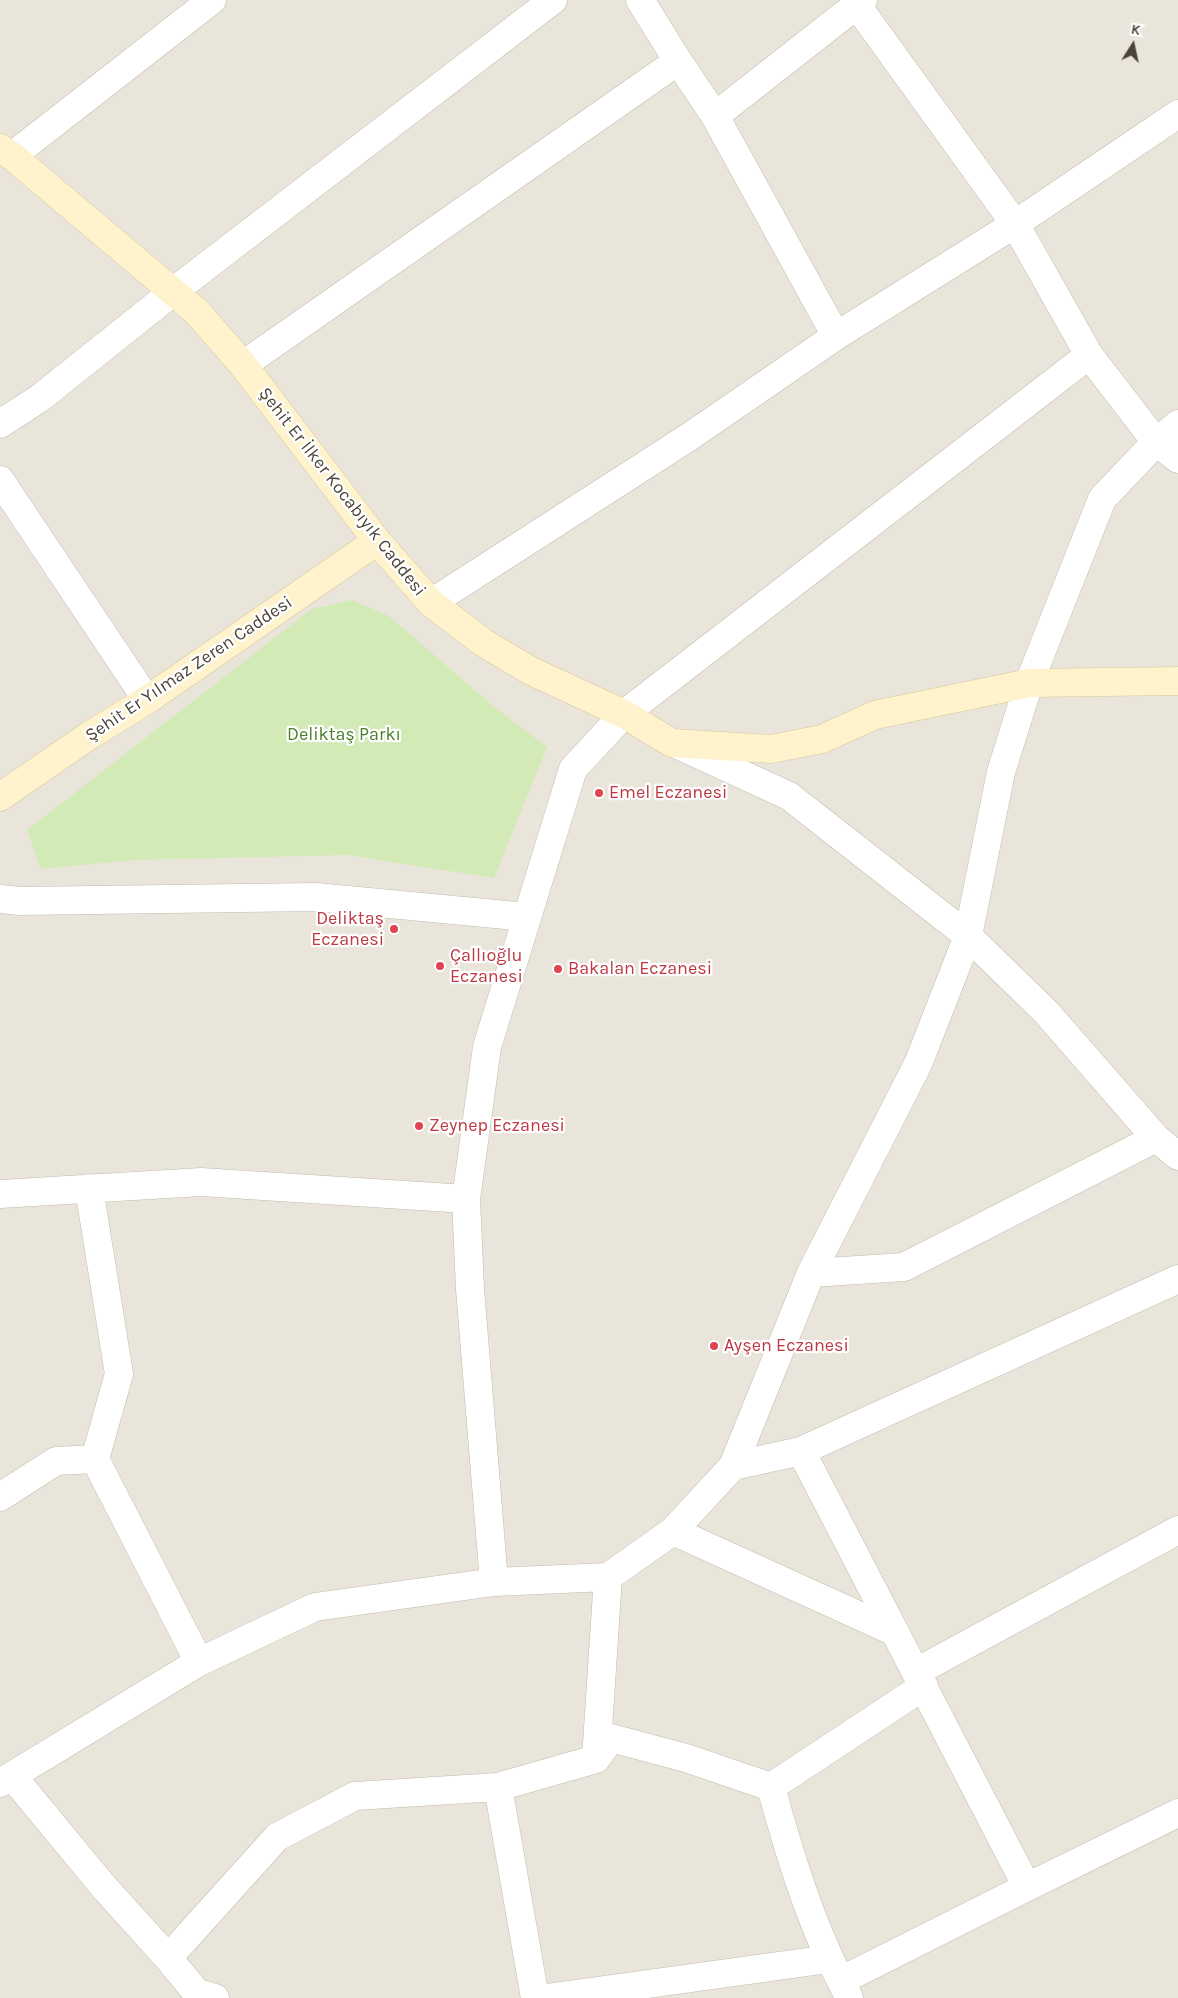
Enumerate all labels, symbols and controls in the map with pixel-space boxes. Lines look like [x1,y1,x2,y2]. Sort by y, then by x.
north arrow [1108,20,1158,70]
text: K [1130,21,1142,39]
street label: Şehit Er İlker Kocabıyık Caddesi [254,383,430,601]
street label: Şehit Er Yılmaz Zeren Caddesi [81,591,297,747]
park label: Deliktaş Parkı [287,724,401,746]
place label: Emel Eczanesi [609,782,727,804]
marker: Emel Eczanesi [593,787,605,799]
place label: Deliktaş Eczanesi [311,908,384,951]
marker: Deliktaş Eczanesi [388,923,400,935]
place label: Çallıoğlu Eczanesi [450,945,523,988]
place label: Bakalan Eczanesi [568,958,712,980]
marker: Çallıoğlu Eczanesi [434,960,446,972]
marker: Bakalan Eczanesi [552,963,564,975]
place label: Zeynep Eczanesi [429,1115,565,1137]
marker: Zeynep Eczanesi [413,1120,425,1132]
place label: Ayşen Eczanesi [724,1335,849,1357]
marker: Ayşen Eczanesi [708,1340,720,1352]

